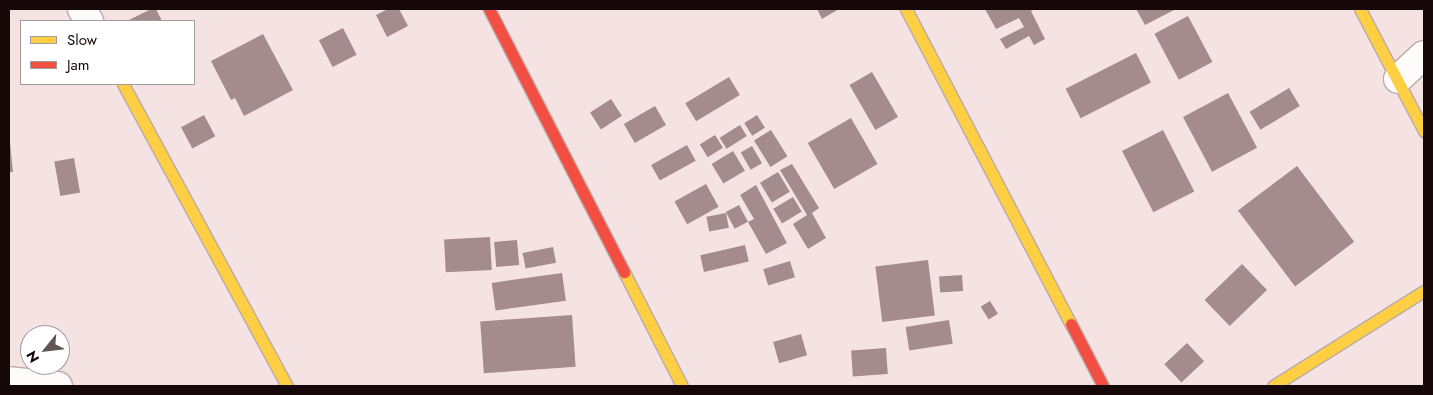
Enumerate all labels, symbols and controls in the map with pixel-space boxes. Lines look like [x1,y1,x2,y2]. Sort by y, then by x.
legend [20,20,195,85]
text: Slow [67,29,97,51]
text: Jam [67,54,90,76]
north arrow [20,325,70,375]
text: N [21,347,44,367]

